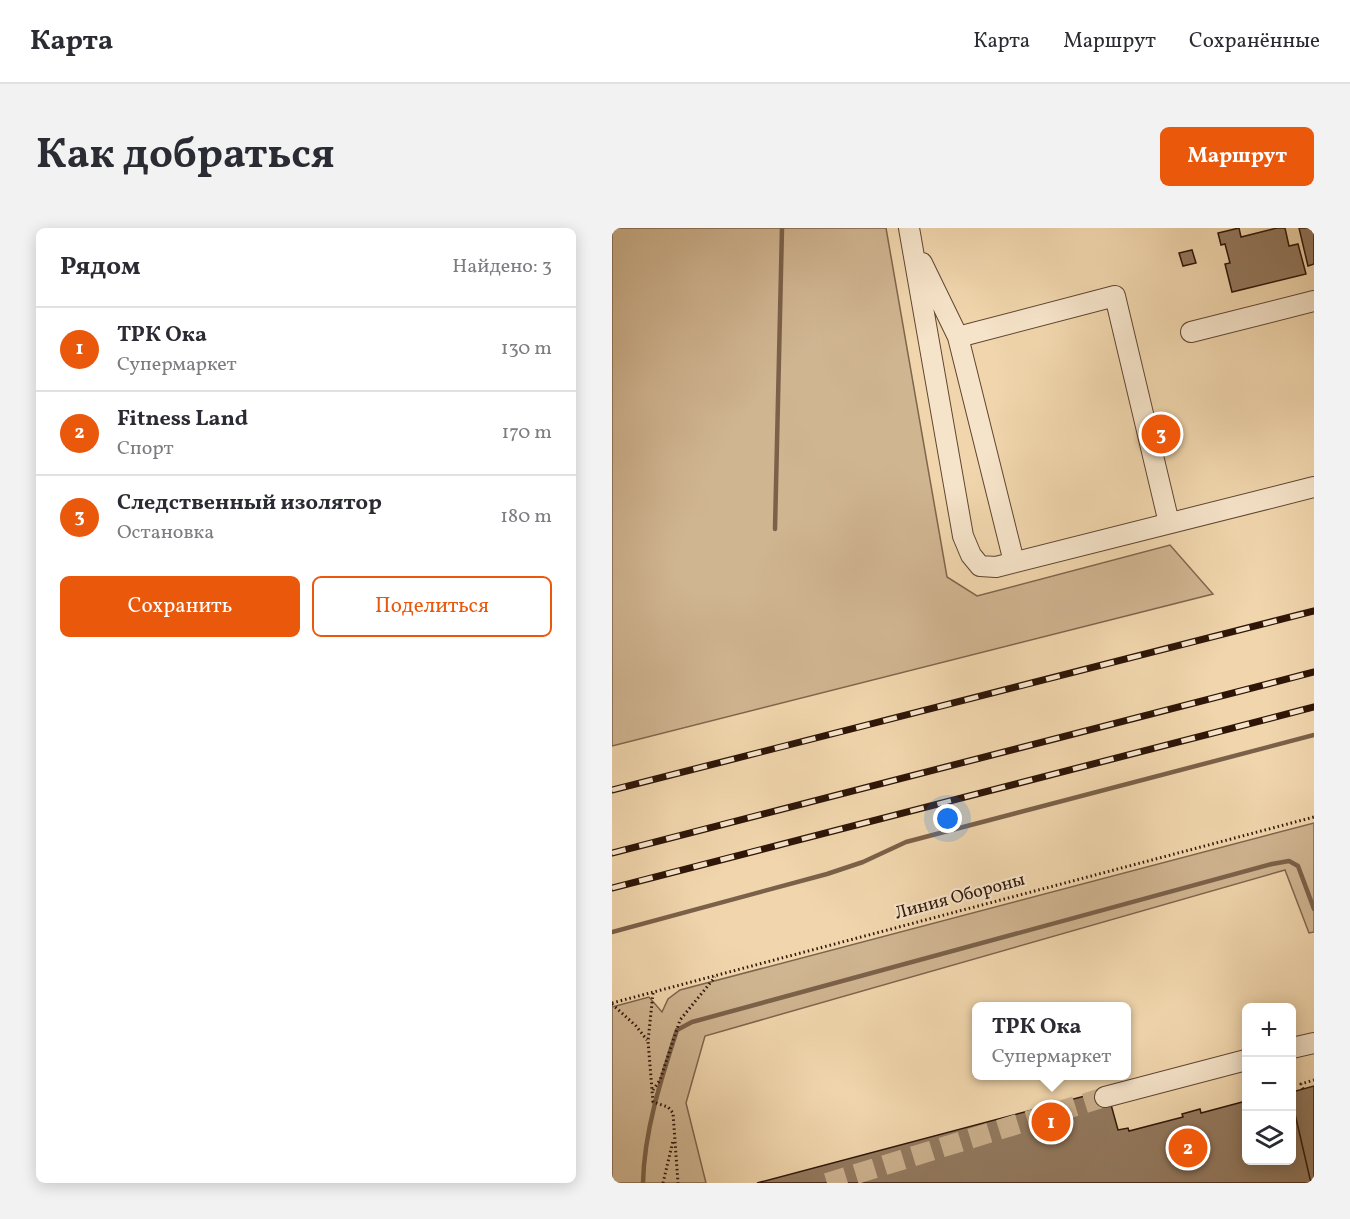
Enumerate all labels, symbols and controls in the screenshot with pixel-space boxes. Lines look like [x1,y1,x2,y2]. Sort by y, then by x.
text: Карта [30,22,113,61]
text: Карта [973,27,1030,56]
text: Маршрут [1063,27,1156,56]
text: Сохранённые [1189,27,1320,56]
text: Как добраться [36,127,335,186]
button: Маршрут [1160,127,1314,186]
text: Рядом [60,249,140,285]
text: Найдено: 3 [452,253,552,281]
text: ТРК Ока [117,320,207,351]
text: 1 [75,335,84,363]
text: 130 m [501,335,552,363]
text: Супермаркет [117,351,237,379]
text: Fitness Land [117,404,248,435]
pin: 3 [1142,412,1180,456]
text: 2 [74,419,85,447]
text: 170 m [502,419,552,447]
text: Спорт [117,435,174,463]
text: Следственный изолятор [117,488,382,519]
text: 3 [74,503,85,531]
text: 180 m [500,503,552,531]
text: Остановка [117,519,214,547]
button: Сохранить [60,576,300,637]
button: Поделиться [312,576,552,637]
your location [933,804,962,833]
street label: Линия Обороны [892,868,1028,926]
popup [972,1002,1131,1080]
map controls [1242,1003,1296,1165]
button: + [1242,1003,1296,1057]
text: ТРК Ока [992,1012,1082,1043]
text: Супермаркет [992,1043,1111,1071]
button: − [1242,1057,1296,1111]
pin: 1 [1032,1100,1070,1144]
button: layers [1242,1111,1296,1165]
pin: 2 [1168,1126,1208,1170]

